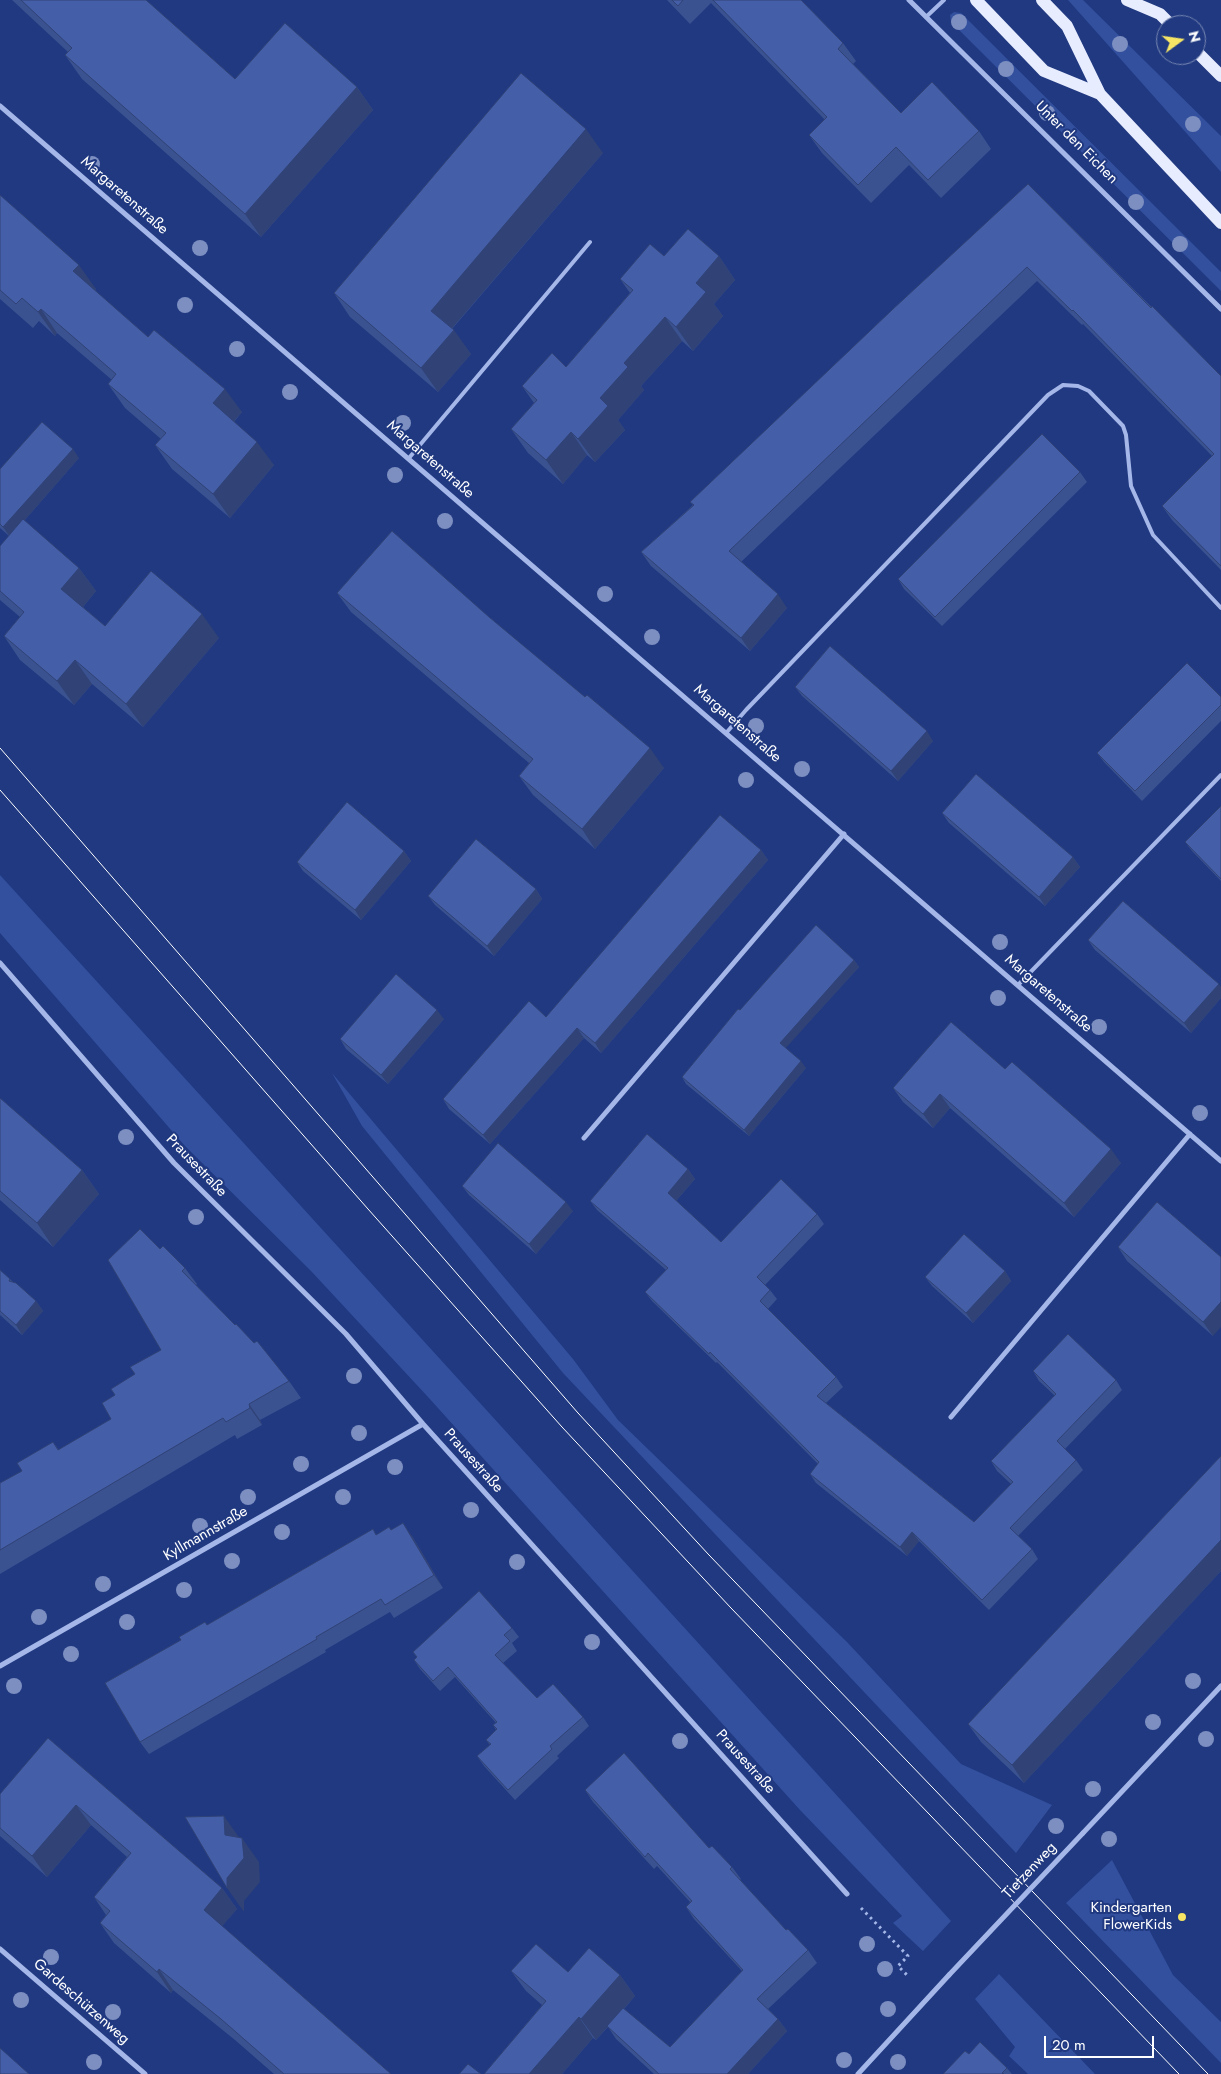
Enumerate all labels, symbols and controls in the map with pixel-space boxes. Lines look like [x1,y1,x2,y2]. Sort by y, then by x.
north arrow [1156,15,1206,65]
text: N [1184,29,1206,44]
street label: Unter den Eichen [1031,98,1121,188]
street label: Margaretenstraße [77,153,171,239]
street label: Margaretenstraße [383,417,477,503]
street label: Margaretenstraße [690,681,784,767]
street label: Margaretenstraße [1001,951,1095,1037]
street label: Prausestraße [162,1131,230,1201]
street label: Prausestraße [440,1425,506,1497]
street label: Kyllmannstraße [161,1503,251,1565]
street label: Prausestraße [712,1726,778,1798]
street label: Tietzenweg [999,1839,1061,1903]
place label: Kindergarten FlowerKids [1090,1899,1172,1934]
marker: Kindergarten FlowerKids [1176,1911,1188,1923]
street label: Gardeschützenweg [29,1955,133,2049]
scale bar [1046,2026,1156,2058]
text: 20 m [1052,2034,1086,2056]

